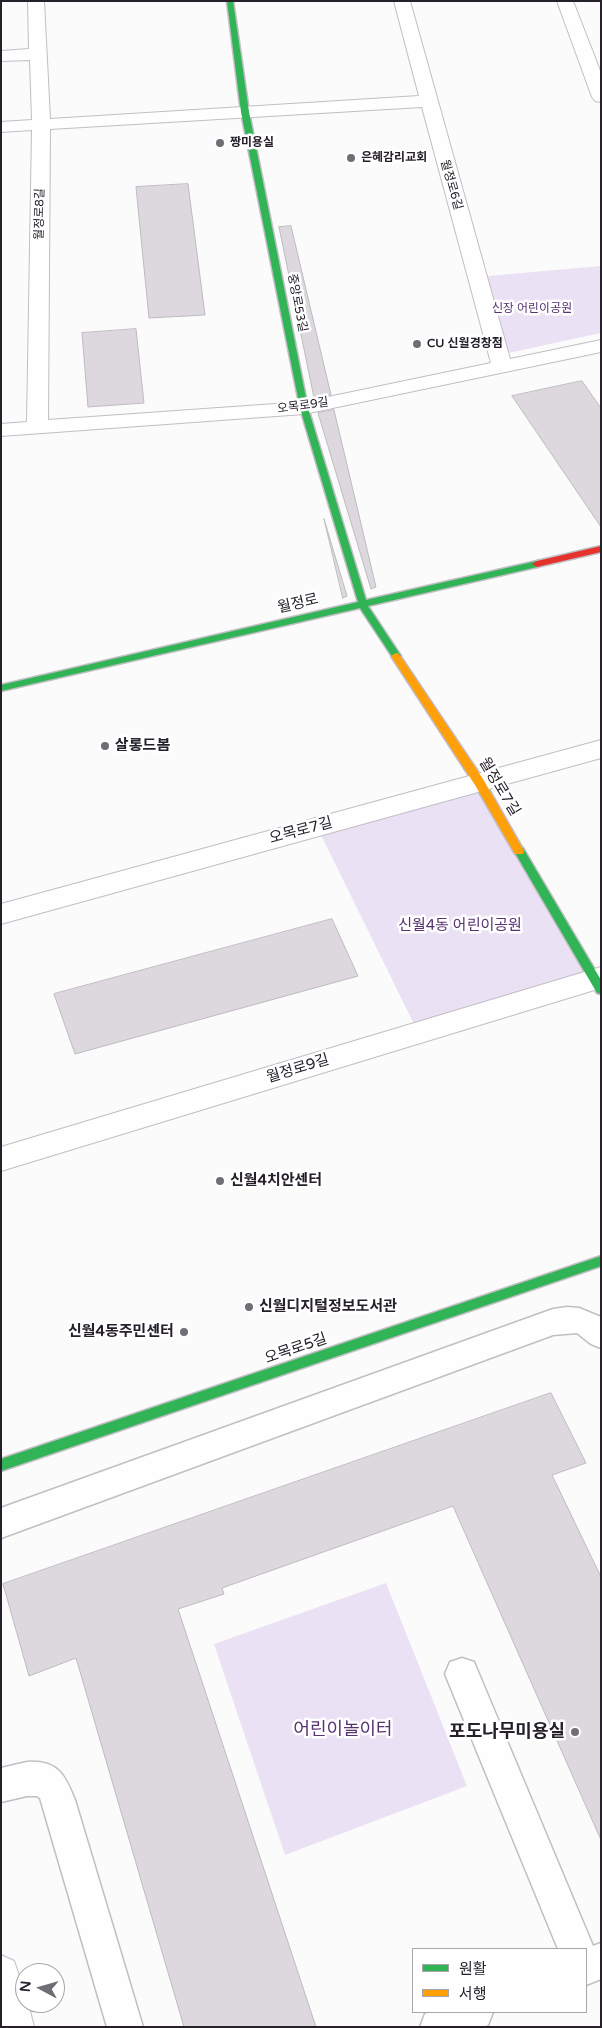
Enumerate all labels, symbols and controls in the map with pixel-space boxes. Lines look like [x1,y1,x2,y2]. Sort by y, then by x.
place label: 짱미용실 [230,136,274,150]
marker: 짱미용실 [214,137,226,149]
place label: 은혜감리교회 [361,151,427,165]
marker: 은혜감리교회 [345,152,357,164]
street label: 월정로6길 [437,158,465,212]
street label: 월정로8길 [32,188,48,240]
street label: 중앙로53길 [284,273,310,333]
park label: 신장 어린이공원 [492,302,572,316]
place label: CU 신월경창점 [427,337,503,351]
marker: CU 신월경창점 [411,338,423,350]
street label: 오목로9길 [276,395,330,417]
street label: 월정로 [276,591,320,617]
place label: 살롱드봄 [115,737,170,755]
marker: 살롱드봄 [99,740,111,752]
street label: 월정로7길 [475,755,523,819]
street label: 오목로7길 [267,814,335,848]
park label: 신월4동 어린이공원 [398,917,522,935]
street label: 월정로9길 [264,1051,332,1087]
place label: 신월4치안센터 [230,1172,322,1190]
marker: 신월4치안센터 [214,1175,226,1187]
place label: 신월디지털정보도서관 [259,1298,397,1316]
marker: 신월디지털정보도서관 [243,1301,255,1313]
place label: 신월4동주민센터 [68,1323,174,1341]
marker: 신월4동주민센터 [178,1326,190,1338]
street label: 오목로5길 [263,1330,329,1368]
park label: 어린이놀이터 [293,1719,393,1741]
place label: 포도나무미용실 [449,1721,565,1743]
marker: 포도나무미용실 [569,1726,581,1738]
legend [412,1948,587,2013]
text: 원활 [459,1960,487,1978]
north arrow [15,1963,65,2013]
text: N [17,1980,35,1993]
text: 서행 [459,1985,487,2003]

